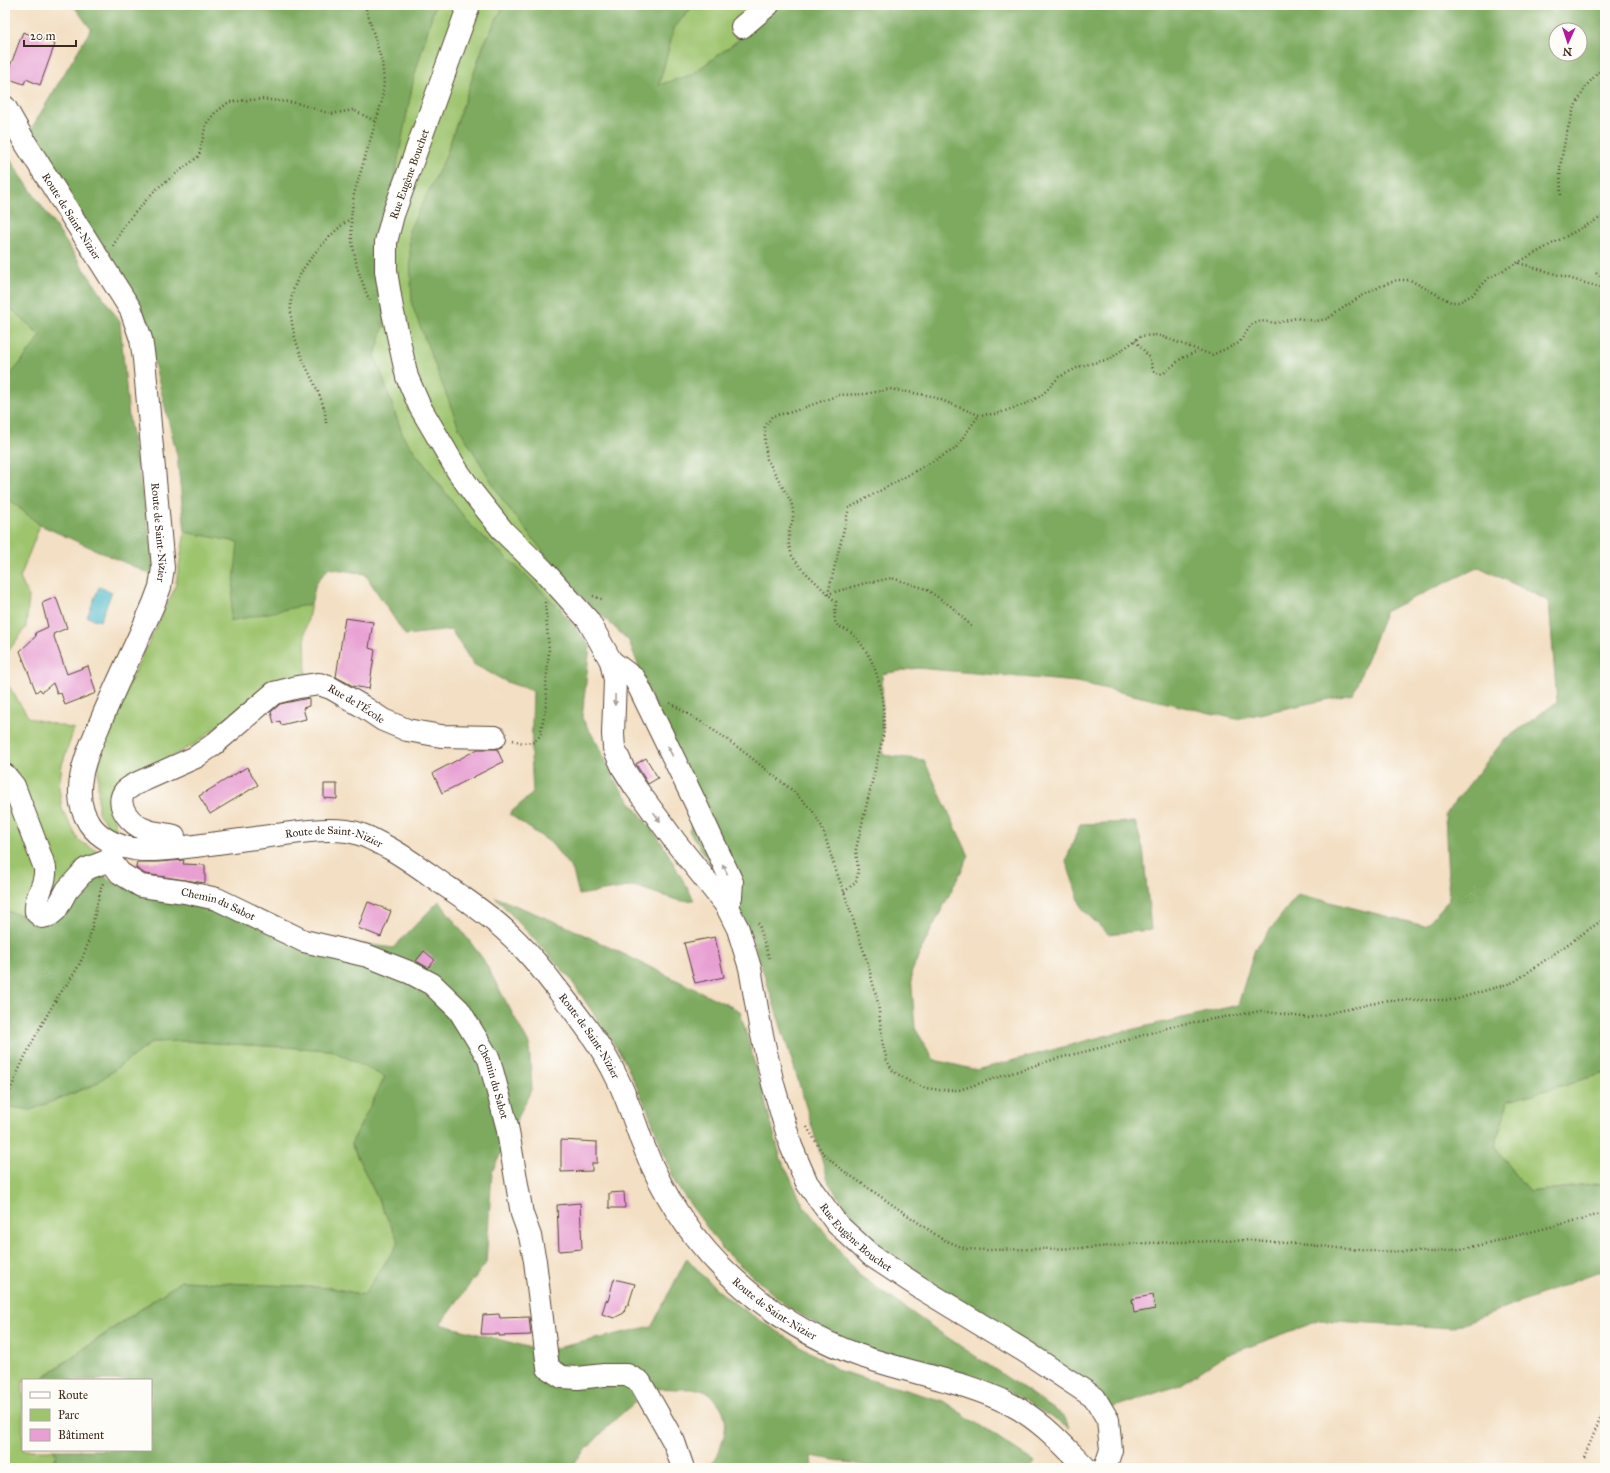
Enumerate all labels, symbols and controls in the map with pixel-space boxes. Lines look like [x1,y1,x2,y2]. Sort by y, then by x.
scale bar [24,22,76,48]
north arrow [1548,22,1588,62]
text: 20 m [30,29,56,43]
text: N [1562,45,1573,58]
street label: Rue Eugène Bouchet [387,127,432,221]
street label: Route de Saint-Nizier [39,171,104,263]
street label: Route de Saint-Nizier [148,482,169,584]
street label: Rue de l'École [325,682,387,727]
one-way arrow [611,694,618,706]
one-way arrow [667,745,673,757]
one-way arrow [653,812,661,822]
street label: Route de Saint-Nizier [284,824,386,851]
one-way arrow [722,863,728,874]
street label: Chemin du Sabot [180,886,257,924]
street label: Route de Saint-Nizier [556,991,623,1082]
street label: Chemin du Sabot [474,1042,511,1120]
street label: Rue Eugène Bouchet [817,1201,894,1274]
street label: Route de Saint-Nizier [730,1275,820,1343]
legend [22,1379,152,1451]
text: Route [58,1388,88,1402]
text: Parc [58,1408,79,1422]
text: Bâtiment [58,1428,105,1442]

